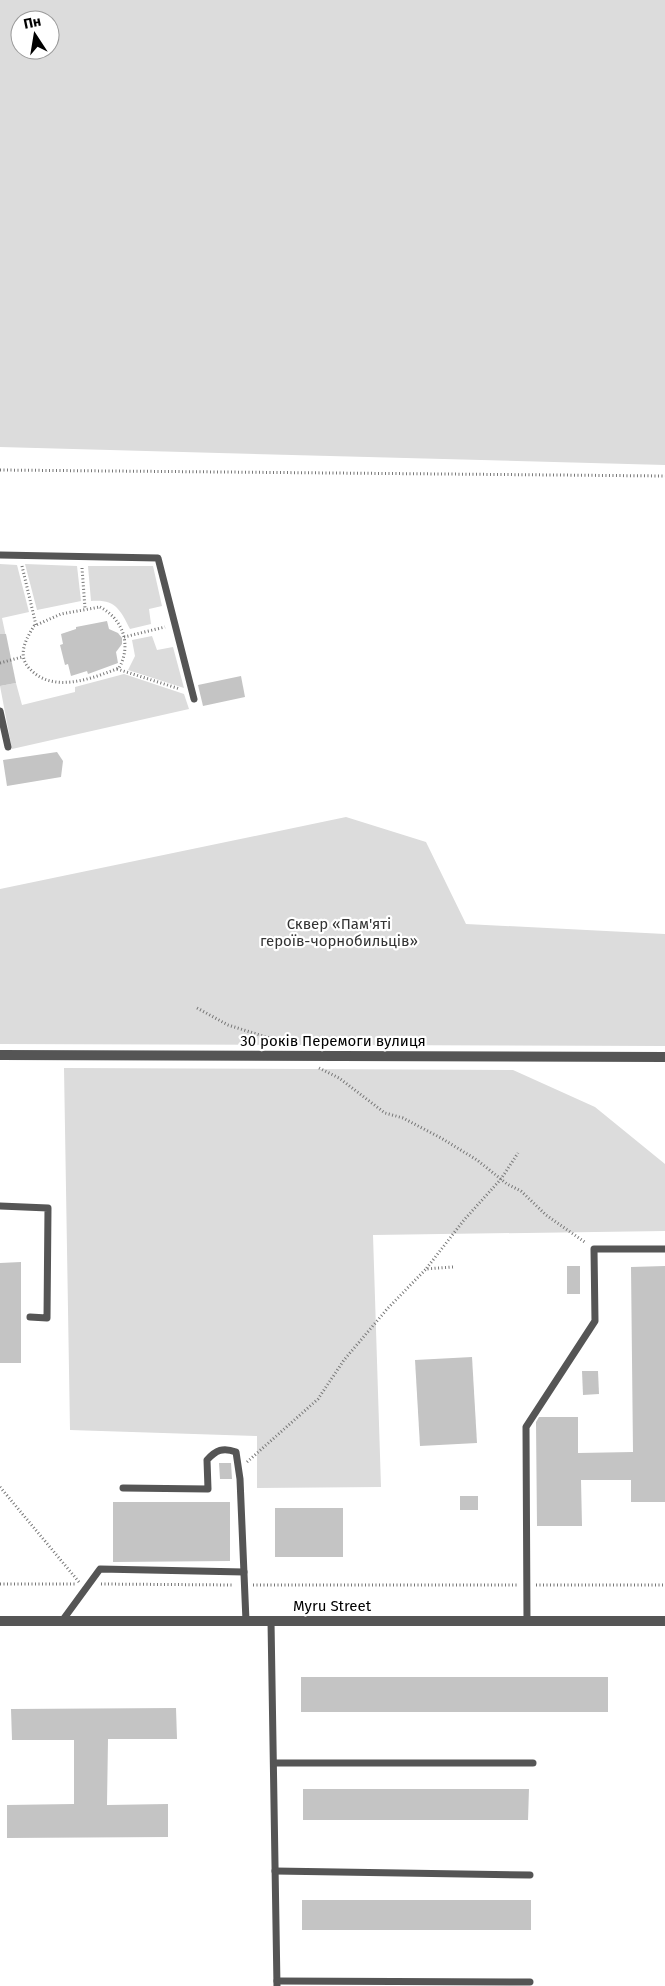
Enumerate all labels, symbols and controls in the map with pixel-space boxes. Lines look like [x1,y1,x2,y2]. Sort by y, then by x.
north arrow [10,10,60,60]
text: Пн [22,13,43,33]
park label: Сквер «Пам'яті героїв-чорнобильців» [260,915,418,950]
street label: 30 років Перемоги вулиця [240,1032,426,1050]
street label: Myru Street [293,1597,372,1615]

